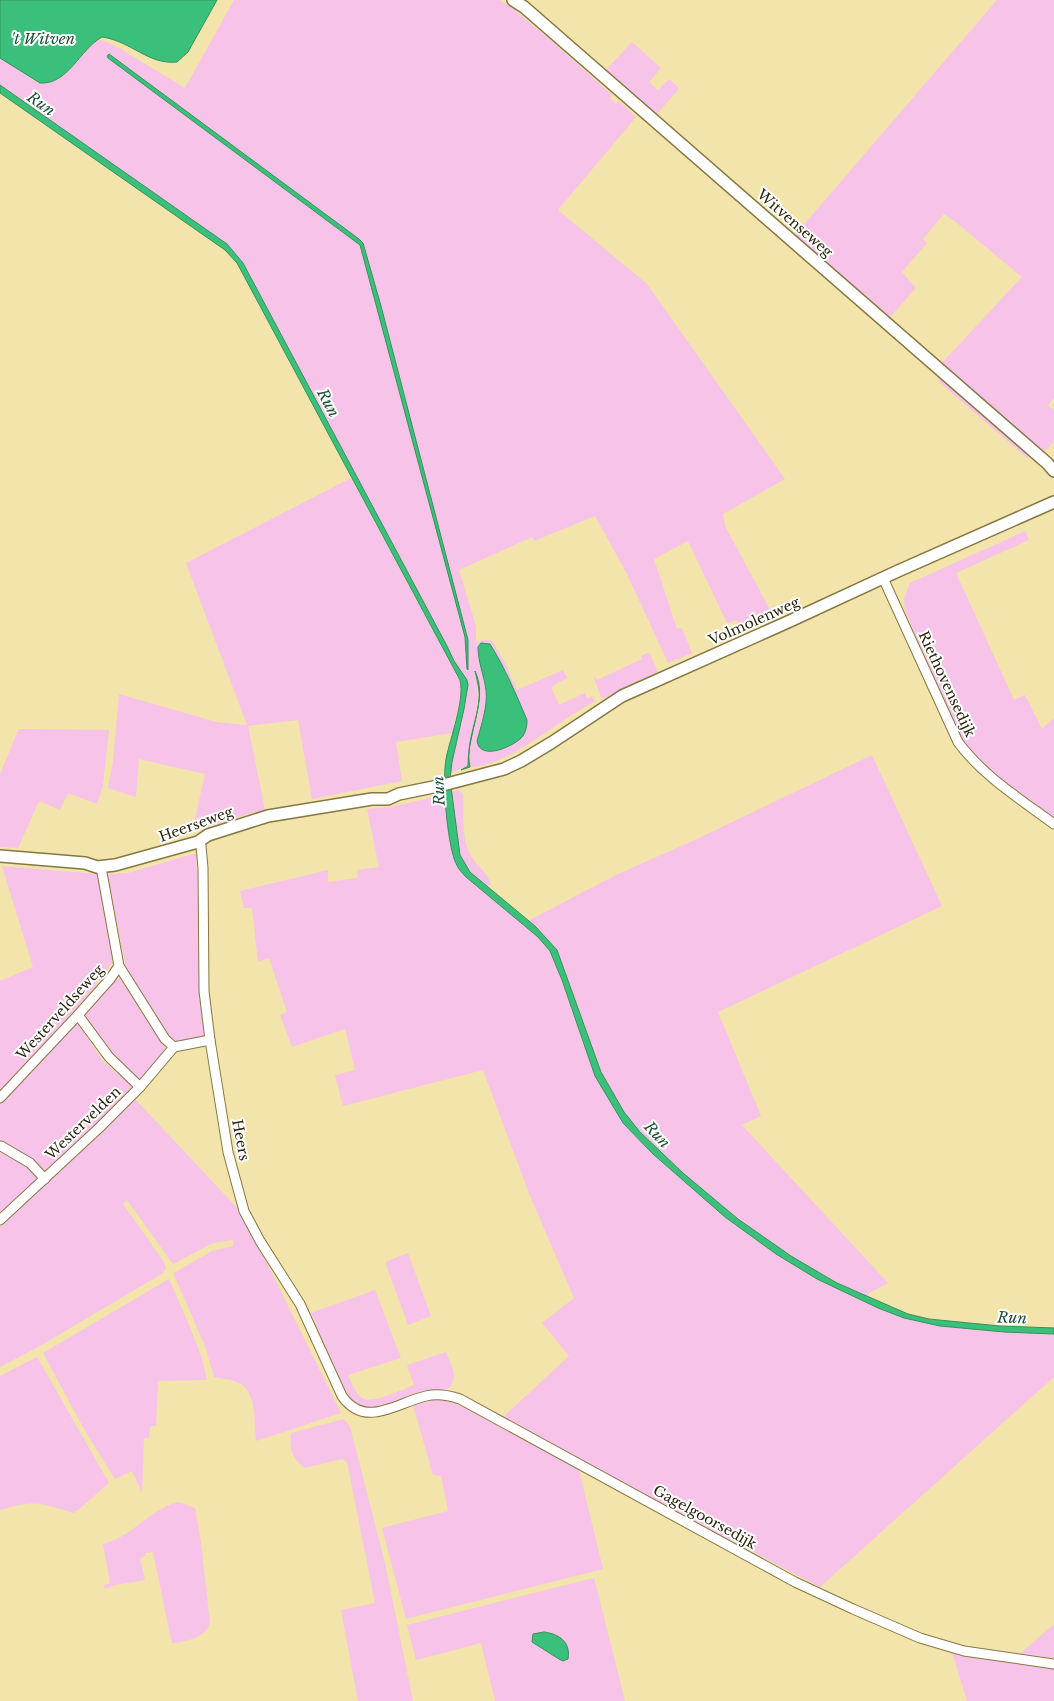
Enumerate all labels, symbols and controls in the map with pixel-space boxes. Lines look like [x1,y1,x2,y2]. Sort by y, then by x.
water label: 't Witven [11,29,75,48]
water label: Run [23,87,59,120]
street label: Witvenseweg [753,185,837,261]
water label: Run [313,384,344,420]
street label: Volmolenweg [705,593,803,650]
street label: Riethovensedijk [915,628,980,740]
water label: Run [428,776,449,807]
street label: Heerseweg [156,802,236,846]
street label: Westerveldseweg [12,960,108,1064]
street label: Westervelden [41,1082,125,1164]
water label: Run [640,1117,674,1152]
street label: Heers [228,1118,254,1162]
water label: Run [996,1307,1027,1328]
street label: Gagelgoorsedijk [650,1481,760,1553]

